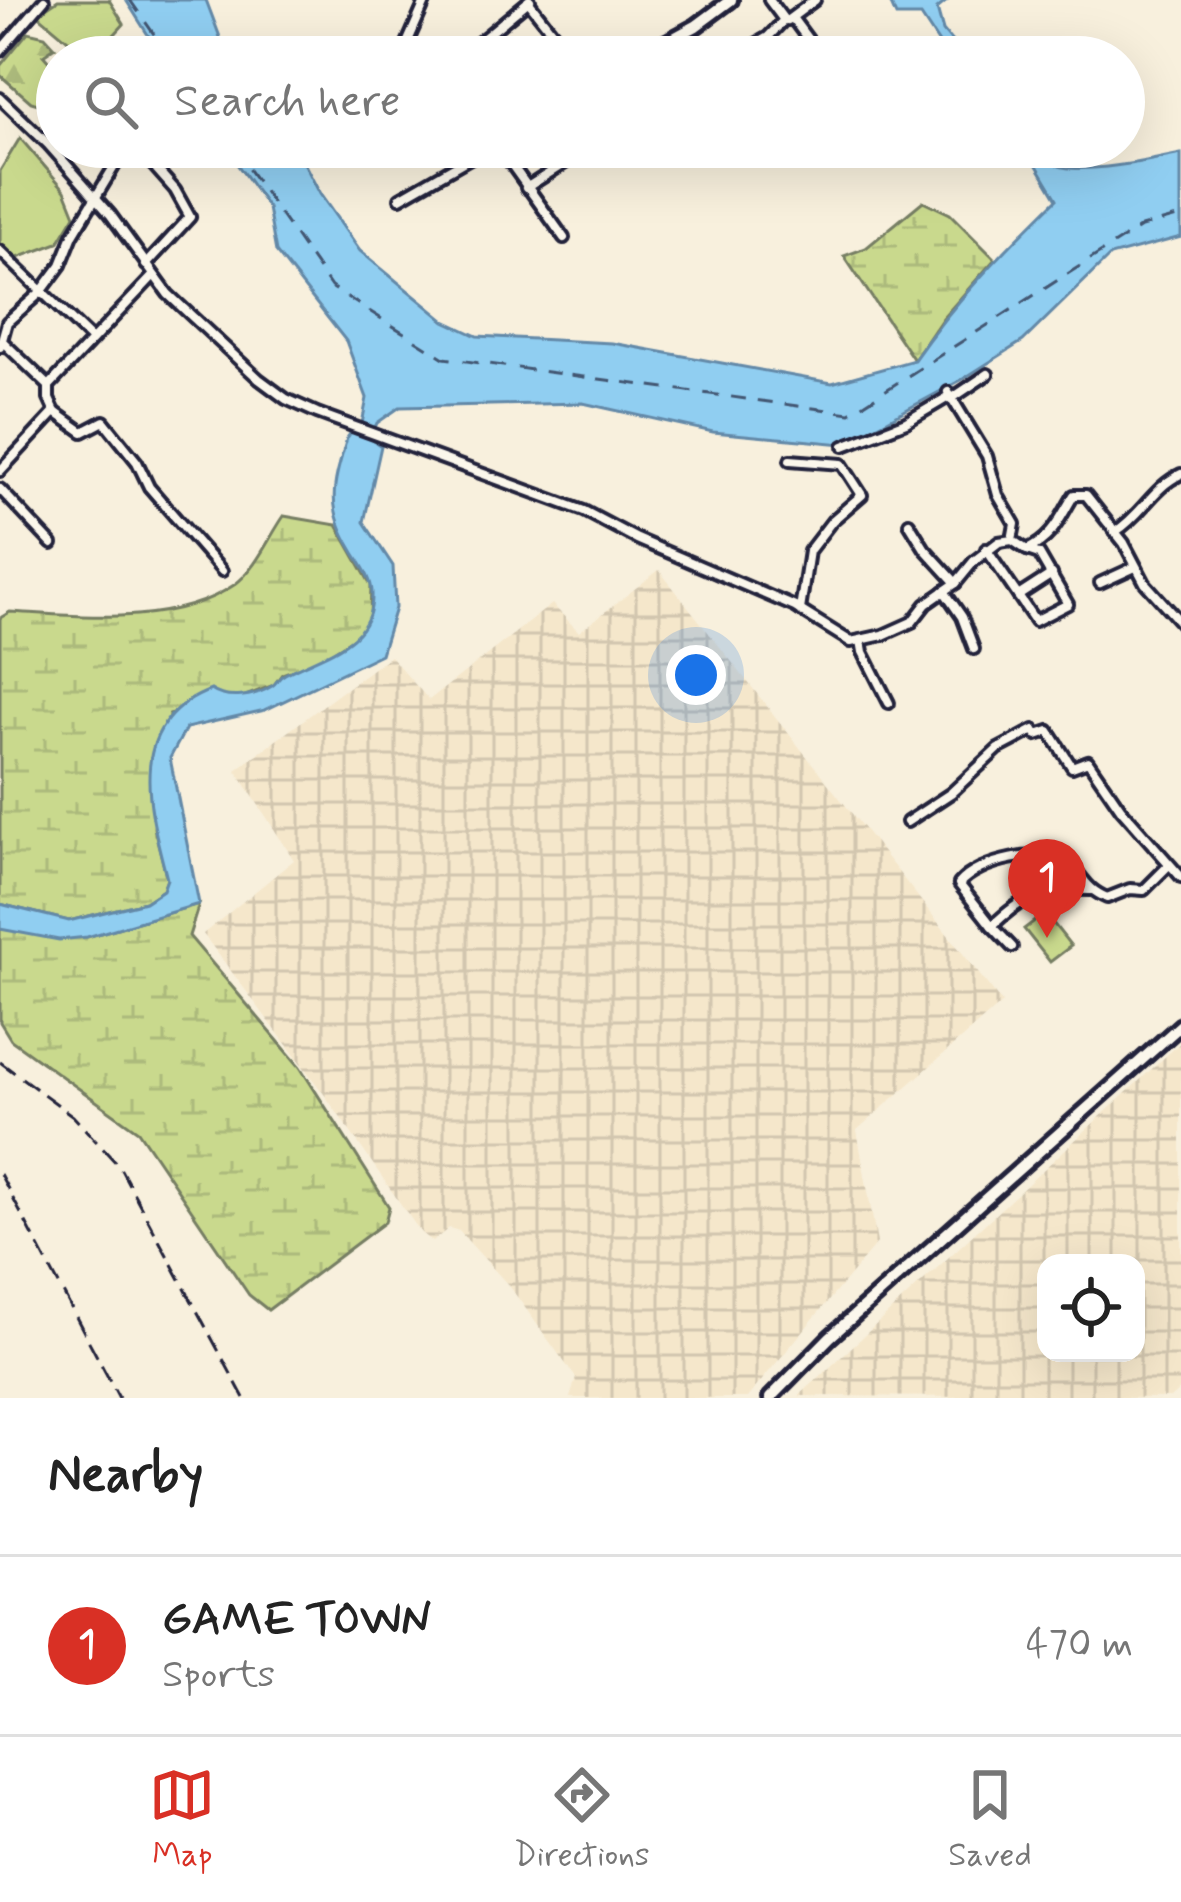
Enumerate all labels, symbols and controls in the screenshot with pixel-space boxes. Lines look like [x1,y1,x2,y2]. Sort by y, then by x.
search box [36,36,1145,168]
icon: search [78,69,144,135]
text: Search here [174,73,401,132]
your location [666,645,726,705]
pin: 1 [1008,839,1086,938]
map controls [1037,1254,1145,1362]
button: locate [1037,1254,1145,1362]
text: Nearby [48,1443,203,1509]
text: GAME TOWN [162,1591,432,1650]
text: 1 [78,1620,96,1671]
text: 470 m [1026,1620,1133,1671]
text: Sports [162,1650,275,1701]
tab: Map [149,1762,215,1878]
tab: Directions [514,1762,650,1878]
tab: Saved [948,1762,1032,1878]

